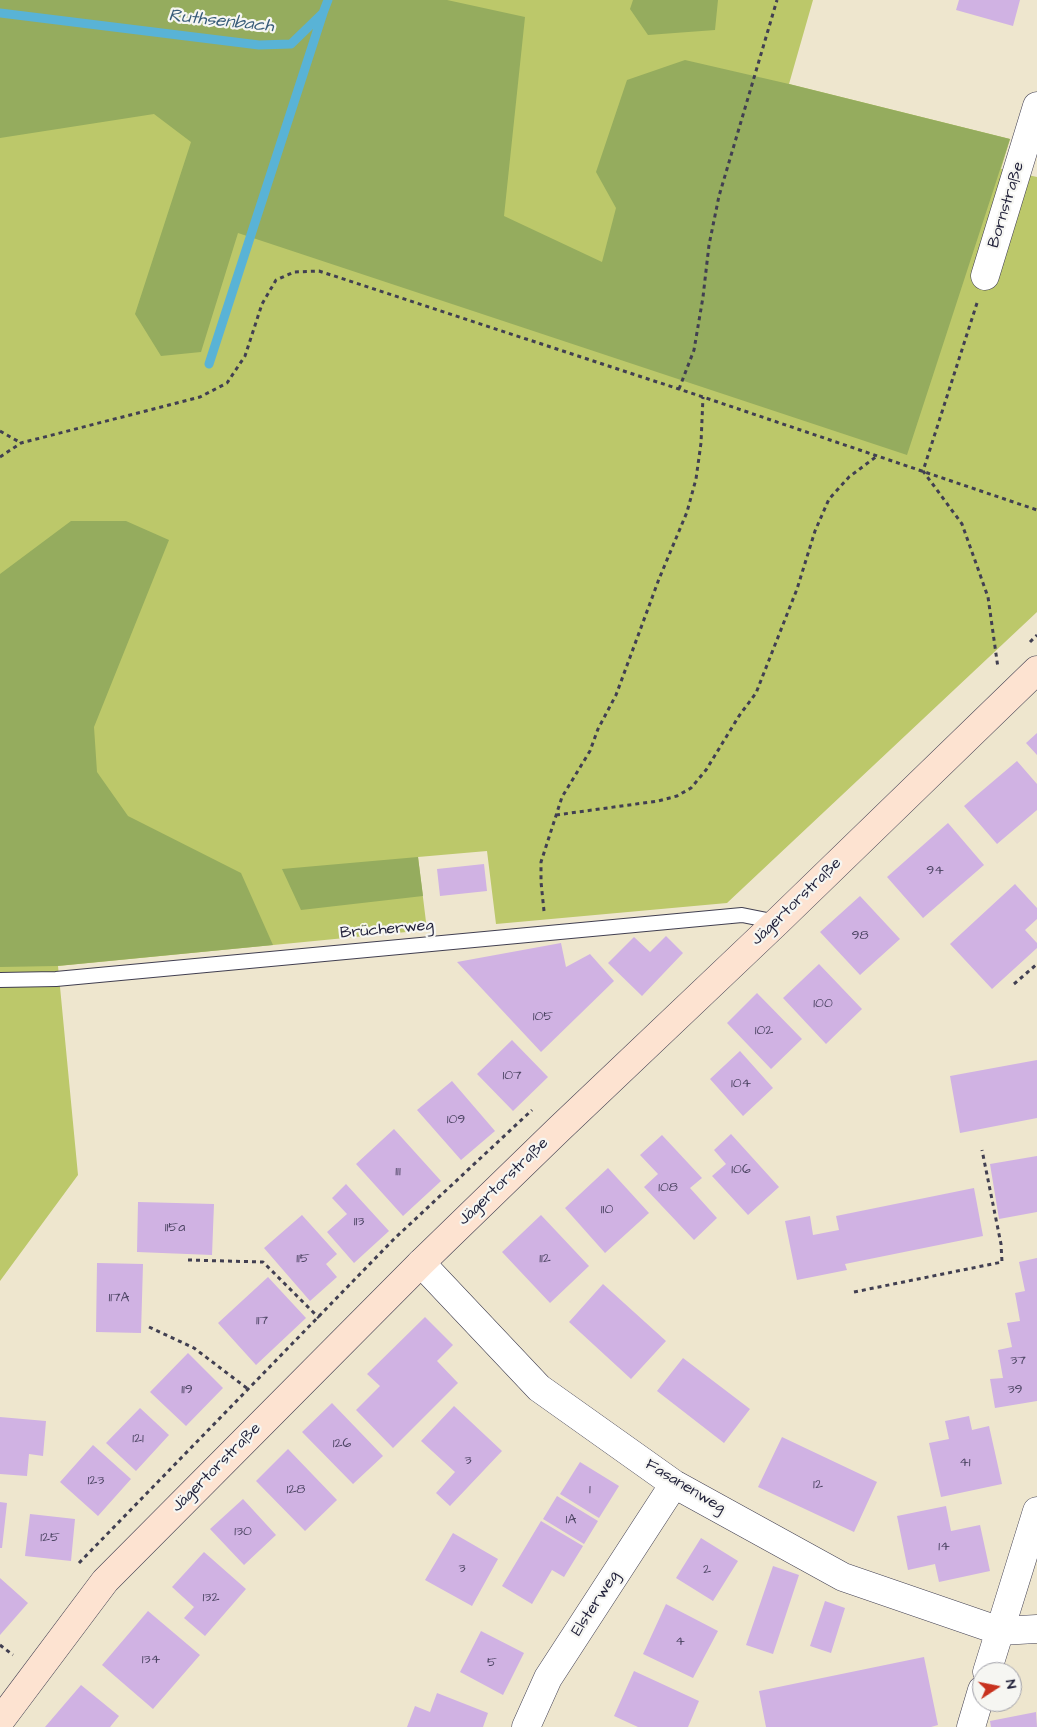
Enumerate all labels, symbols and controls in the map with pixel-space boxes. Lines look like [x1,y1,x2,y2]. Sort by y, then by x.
water label: Ruthsenbach [167,6,275,38]
street label: Bornstraße [985,160,1029,250]
street label: Jägertorstraße [748,854,846,950]
house number: 94 [926,863,944,879]
street label: Brücherweg [339,916,435,944]
house number: 98 [851,928,869,944]
house number: 100 [813,996,833,1012]
house number: 105 [533,1009,553,1025]
house number: 102 [755,1023,773,1039]
house number: 107 [502,1068,522,1084]
house number: 104 [731,1076,751,1092]
house number: 109 [447,1112,465,1128]
street label: Jägertorstraße [455,1134,553,1230]
house number: 106 [731,1162,751,1178]
house number: 111 [395,1164,401,1180]
house number: 108 [658,1180,678,1196]
house number: 110 [601,1202,613,1218]
house number: 113 [354,1214,364,1230]
house number: 115a [165,1220,185,1236]
house number: 115 [296,1251,310,1267]
house number: 112 [539,1251,551,1267]
house number: 117A [108,1290,130,1306]
house number: 117 [256,1313,268,1329]
house number: 37 [1010,1353,1026,1369]
house number: 119 [181,1382,193,1398]
house number: 39 [1007,1382,1023,1398]
street label: Jägertorstraße [168,1419,266,1517]
house number: 121 [132,1431,144,1447]
house number: 126 [333,1436,351,1452]
house number: 3 [464,1453,472,1469]
house number: 41 [959,1455,971,1471]
street label: Fasanenweg [642,1456,728,1518]
house number: 123 [88,1473,104,1489]
house number: 12 [813,1477,823,1493]
house number: 128 [287,1482,305,1498]
house number: 1 [589,1482,591,1498]
house number: 1A [566,1512,576,1528]
house number: 130 [234,1524,252,1540]
house number: 125 [40,1530,60,1546]
house number: 14 [938,1539,950,1555]
house number: 3 [458,1561,466,1577]
house number: 2 [703,1562,711,1578]
street label: Elsterweg [568,1568,624,1640]
house number: 132 [203,1590,219,1606]
house number: 4 [675,1634,685,1650]
house number: 134 [142,1652,160,1668]
house number: 5 [487,1655,497,1671]
north arrow [972,1662,1022,1712]
text: N [1000,1678,1021,1691]

